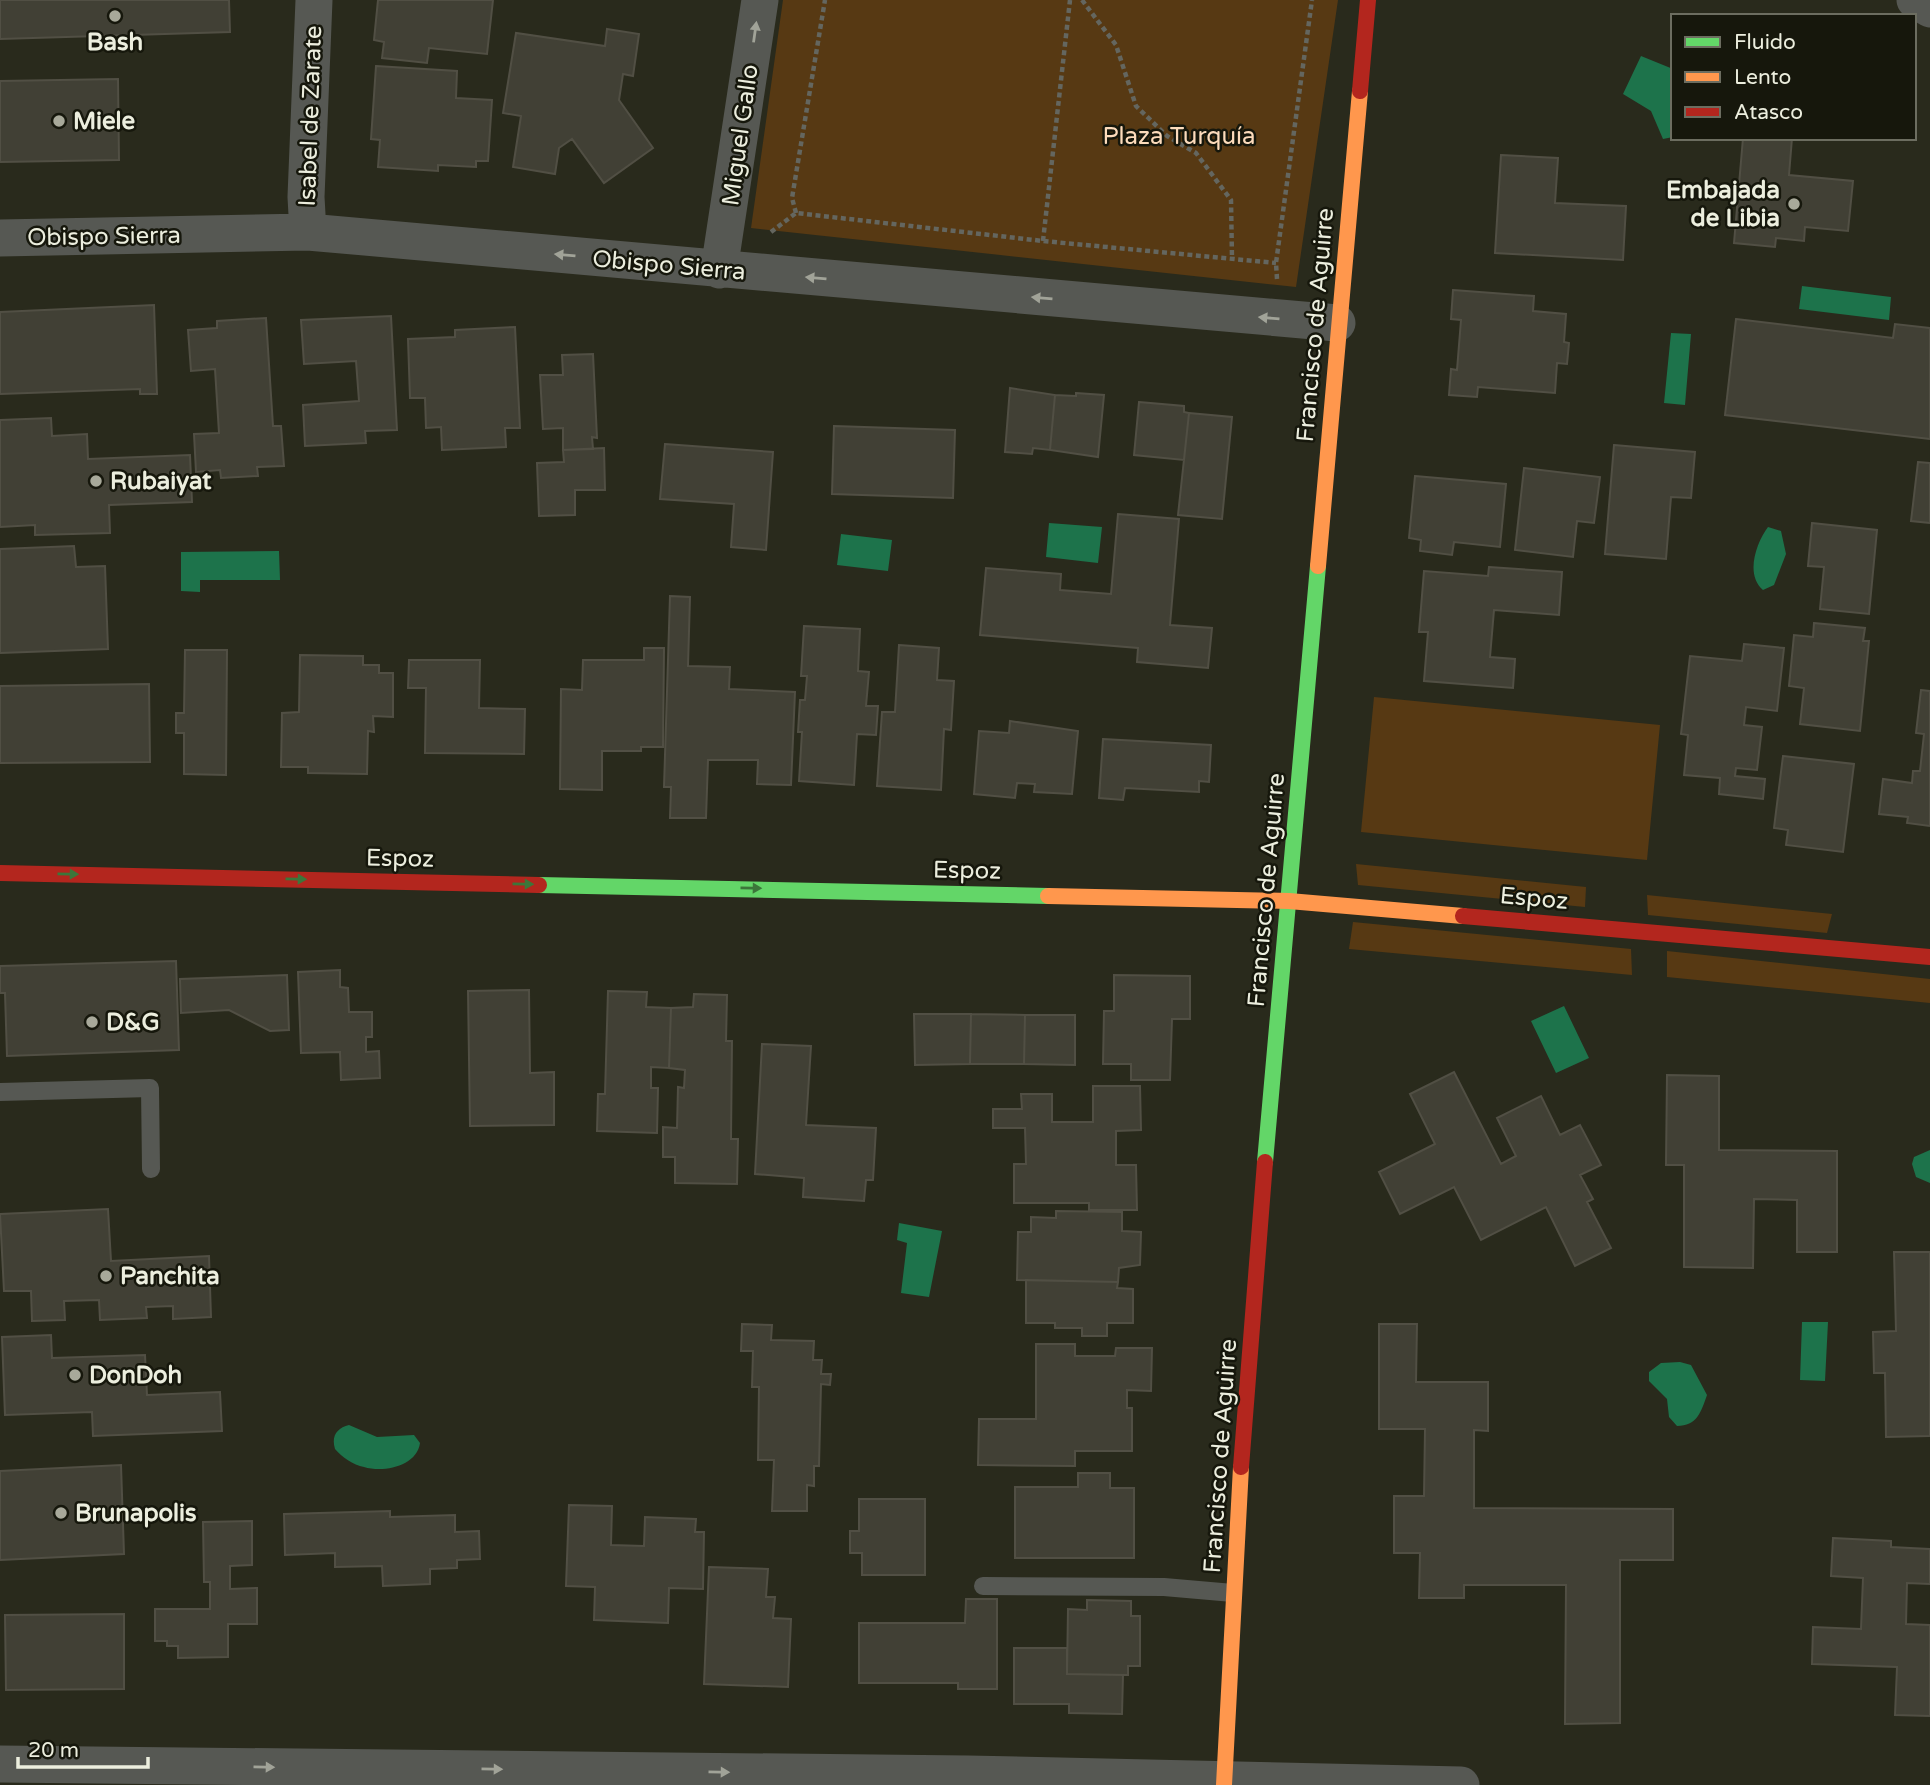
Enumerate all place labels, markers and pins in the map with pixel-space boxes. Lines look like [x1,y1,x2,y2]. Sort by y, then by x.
marker: Bash [107,8,123,24]
place label: Bash [87,28,143,57]
place label: Miele [73,107,135,136]
marker: Miele [51,113,67,129]
place label: Embajada de Libia [1666,176,1780,233]
marker: Embajada de Libia [1786,196,1802,212]
place label: Rubaiyat [110,467,212,496]
marker: Rubaiyat [88,473,104,489]
place label: D&G [106,1008,160,1037]
marker: D&G [84,1014,100,1030]
place label: Panchita [120,1262,220,1291]
marker: Panchita [98,1268,114,1284]
place label: DonDoh [89,1361,182,1390]
marker: DonDoh [67,1367,83,1383]
place label: Brunapolis [75,1499,197,1528]
marker: Brunapolis [53,1505,69,1521]

